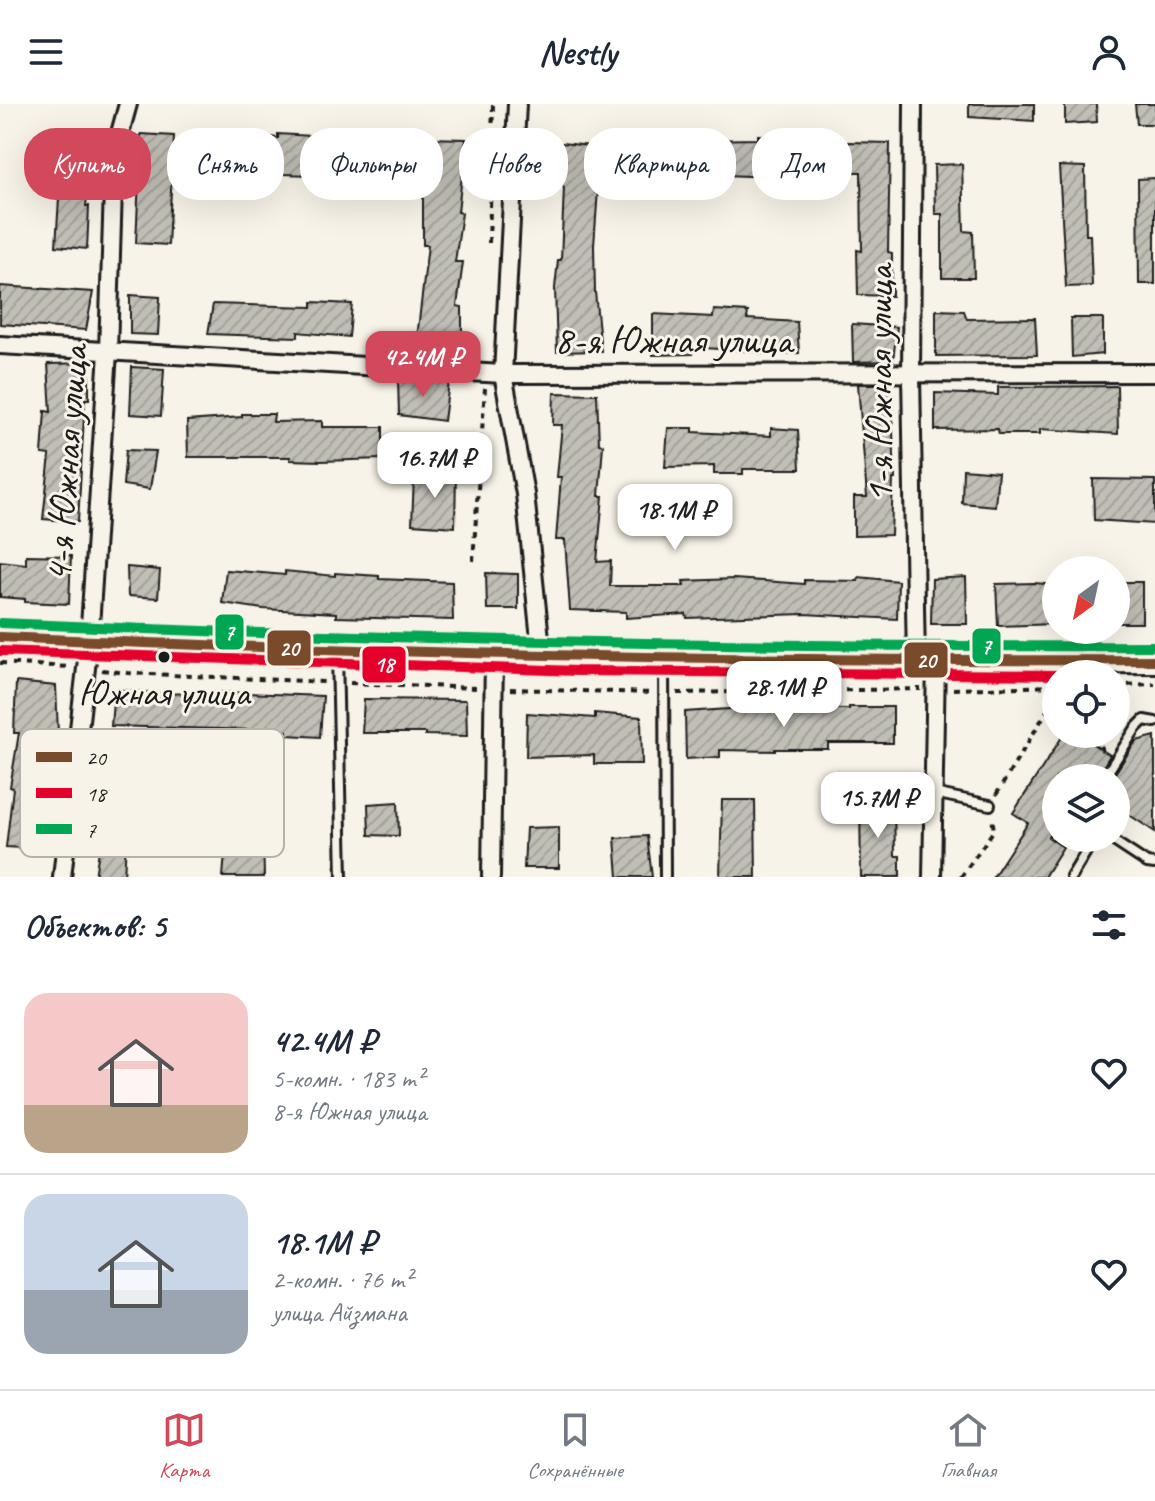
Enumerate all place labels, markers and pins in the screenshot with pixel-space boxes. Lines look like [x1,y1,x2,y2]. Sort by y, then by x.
pin: 42.4M ₽ [349,331,497,399]
pin: 16.7M ₽ [361,432,509,500]
pin: 18.1M ₽ [601,484,749,552]
marker: Южная улица [156,649,172,665]
pin: 28.1M ₽ [710,661,858,729]
place label: Южная улица [79,669,252,716]
pin: 15.7M ₽ [804,772,952,840]

